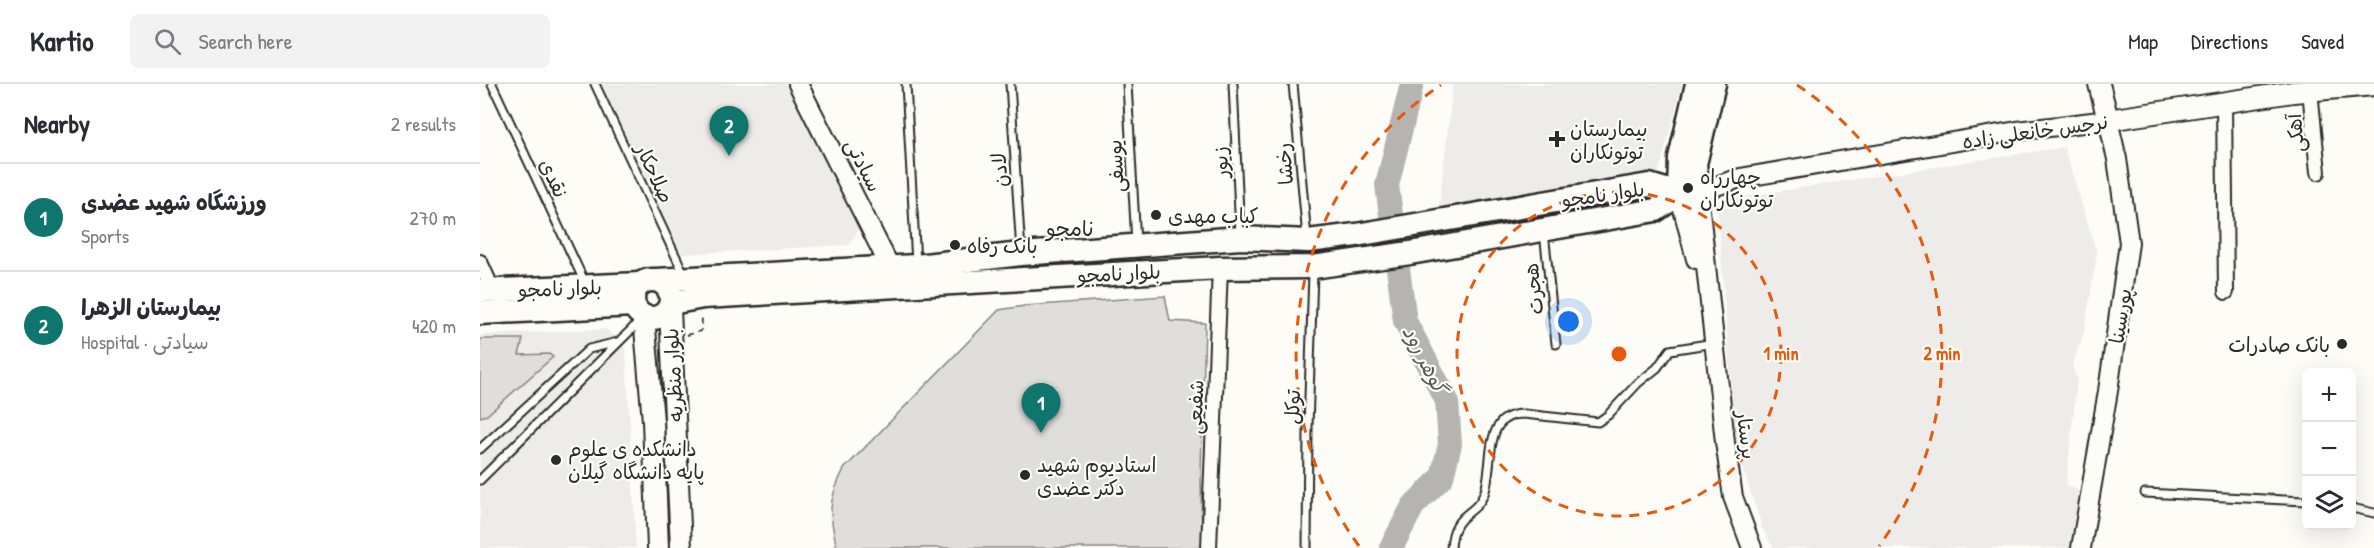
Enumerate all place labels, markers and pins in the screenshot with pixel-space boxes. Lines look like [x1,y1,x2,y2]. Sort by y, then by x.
pin: 2 [710,106,748,156]
place label: بیمارستان توتونکاران [1570,115,1647,165]
marker: بیمارستان توتونکاران [1548,130,1566,148]
place label: چهارراه توتونکاران [1700,163,1774,213]
marker: چهارراه توتونکاران [1681,181,1695,195]
place label: کباب مهدی [1168,202,1259,229]
marker: کباب مهدی [1149,208,1163,222]
place label: بانک رفاه [967,232,1038,259]
marker: بانک رفاه [948,238,962,252]
place label: بانک صادرات [2228,331,2330,358]
marker: بانک صادرات [2335,337,2349,351]
centre of rings [1609,344,1629,364]
pin: 1 [1022,384,1060,433]
place label: دانشکده ی علوم پایه دانشگاه گیلان [568,435,705,485]
place label: استادیوم شهید دکتر عضدی [1037,451,1156,501]
marker: دانشکده ی علوم پایه دانشگاه گیلان [549,453,563,467]
marker: استادیوم شهید دکتر عضدی [1018,468,1032,482]

